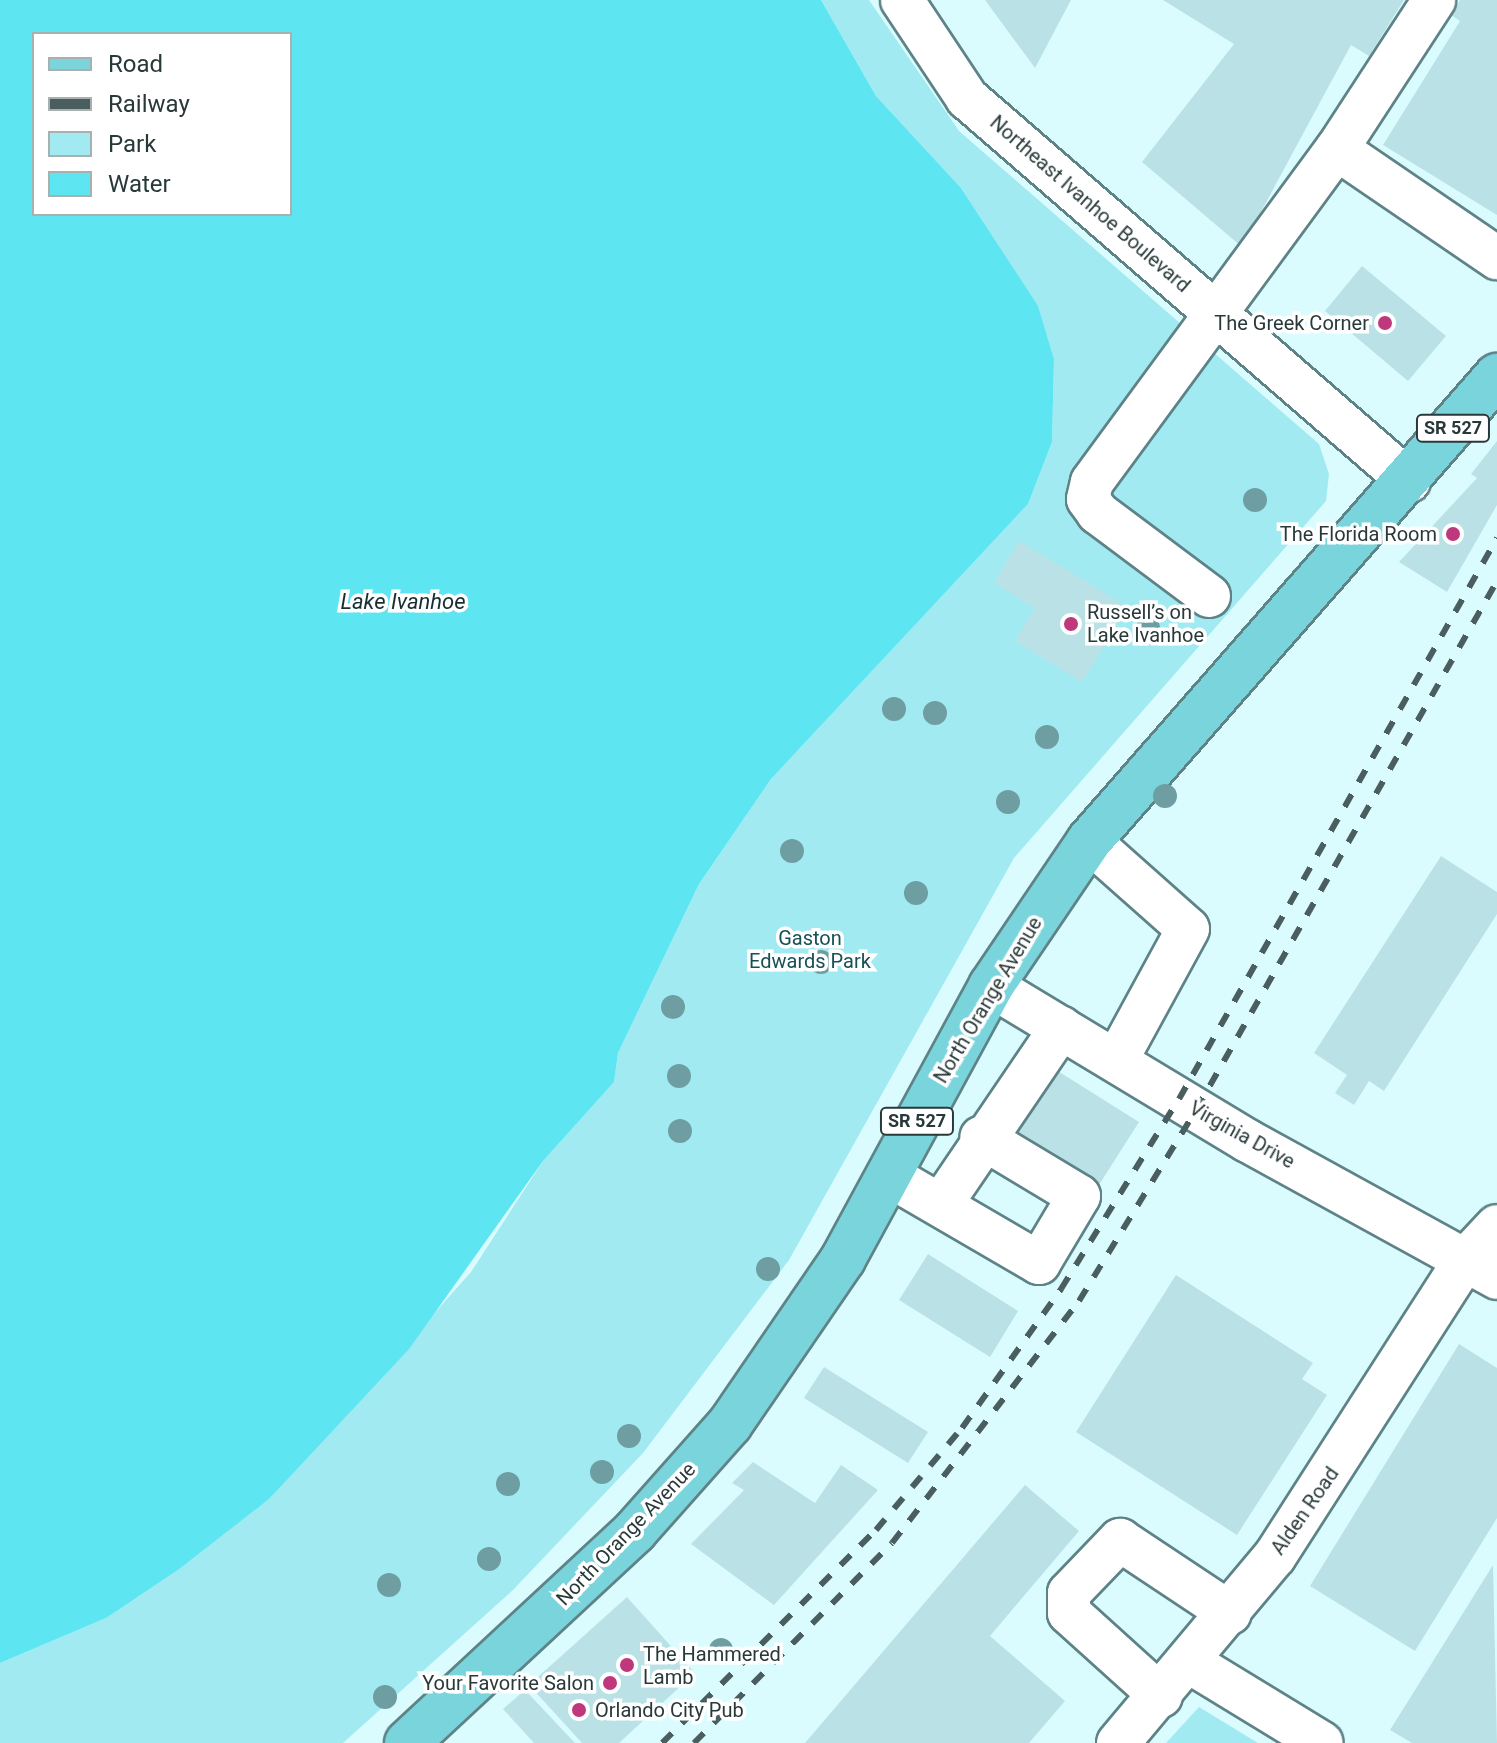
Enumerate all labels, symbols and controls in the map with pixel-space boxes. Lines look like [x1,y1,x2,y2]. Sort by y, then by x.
legend [32,32,292,216]
text: Road [108,50,163,78]
text: Railway [108,90,190,118]
street label: Northeast Ivanhoe Boulevard [985,111,1195,297]
text: Park [108,130,156,158]
text: Water [108,170,171,198]
place label: The Greek Corner [1214,311,1369,335]
marker: The Greek Corner [1376,314,1394,332]
road number: SR 527 [1415,414,1491,442]
place label: The Florida Room [1280,522,1437,546]
marker: The Florida Room [1444,525,1462,543]
water label: Lake Ivanhoe [340,589,466,615]
place label: Russell’s on Lake Ivanhoe [1087,600,1204,647]
marker: Russell’s on Lake Ivanhoe [1062,615,1080,633]
street label: North Orange Avenue [929,913,1047,1087]
park label: Gaston Edwards Park [749,927,871,974]
street label: Virginia Drive [1185,1096,1299,1174]
road number: SR 527 [879,1107,955,1135]
street label: North Orange Avenue [551,1457,701,1611]
street label: Alden Road [1266,1462,1344,1560]
place label: The Hammered Lamb [643,1642,781,1689]
marker: The Hammered Lamb [618,1656,636,1674]
place label: Your Favorite Salon [422,1671,594,1695]
marker: Your Favorite Salon [601,1674,619,1692]
place label: Orlando City Pub [595,1698,744,1722]
marker: Orlando City Pub [570,1701,588,1719]

